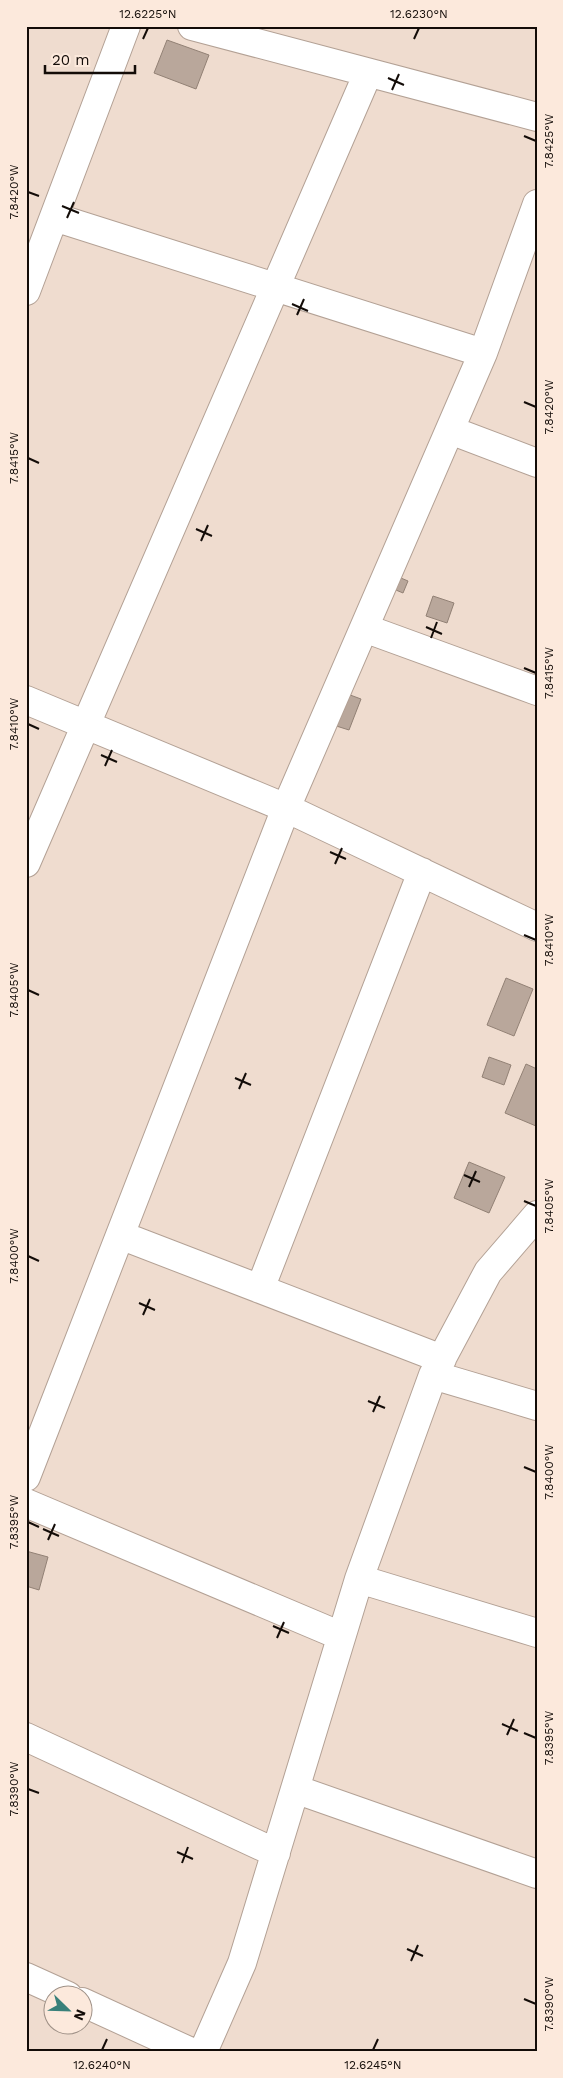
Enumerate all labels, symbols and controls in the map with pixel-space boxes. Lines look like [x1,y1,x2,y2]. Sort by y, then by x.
text: 12.6225°N [119,7,177,21]
text: 12.6230°N [390,7,448,21]
scale bar [45,42,135,74]
text: 20 m [52,51,90,69]
text: 7.8425°W [542,113,556,168]
text: 7.8420°W [7,164,21,220]
text: 7.8420°W [542,379,556,435]
text: 7.8415°W [7,432,21,484]
text: 7.8415°W [542,647,556,699]
text: 7.8410°W [7,697,21,750]
text: 7.8410°W [542,913,556,966]
text: 7.8405°W [7,962,21,1018]
text: 7.8405°W [542,1178,556,1234]
text: 7.8400°W [7,1228,21,1284]
text: 7.8400°W [542,1444,556,1500]
text: 7.8395°W [7,1494,21,1549]
text: 7.8395°W [542,1710,556,1765]
text: 7.8390°W [7,1761,21,1816]
text: 7.8390°W [542,1976,556,2031]
north arrow [42,1986,92,2036]
text: N [71,2007,89,2023]
text: 12.6240°N [73,2058,131,2072]
text: 12.6245°N [344,2058,402,2072]

